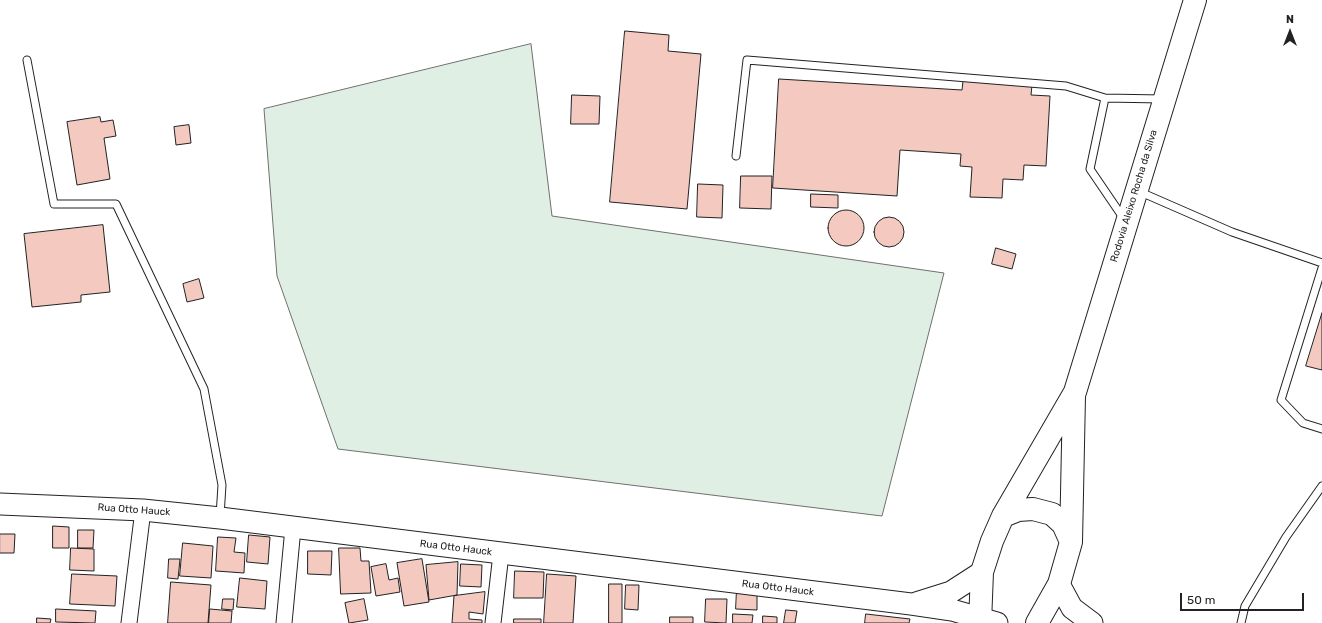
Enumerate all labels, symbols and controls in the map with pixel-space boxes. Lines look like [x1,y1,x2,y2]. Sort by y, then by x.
north arrow [1270,12,1310,52]
text: N [1286,13,1294,26]
street label: Rodovia Aleixo Rocha da Silva [1108,128,1160,264]
street label: Rua Otto Hauck [97,501,171,519]
street label: Rua Otto Hauck [419,538,493,558]
street label: Rua Otto Hauck [741,578,815,598]
scale bar [1182,585,1306,611]
text: 50 m [1187,593,1215,607]

